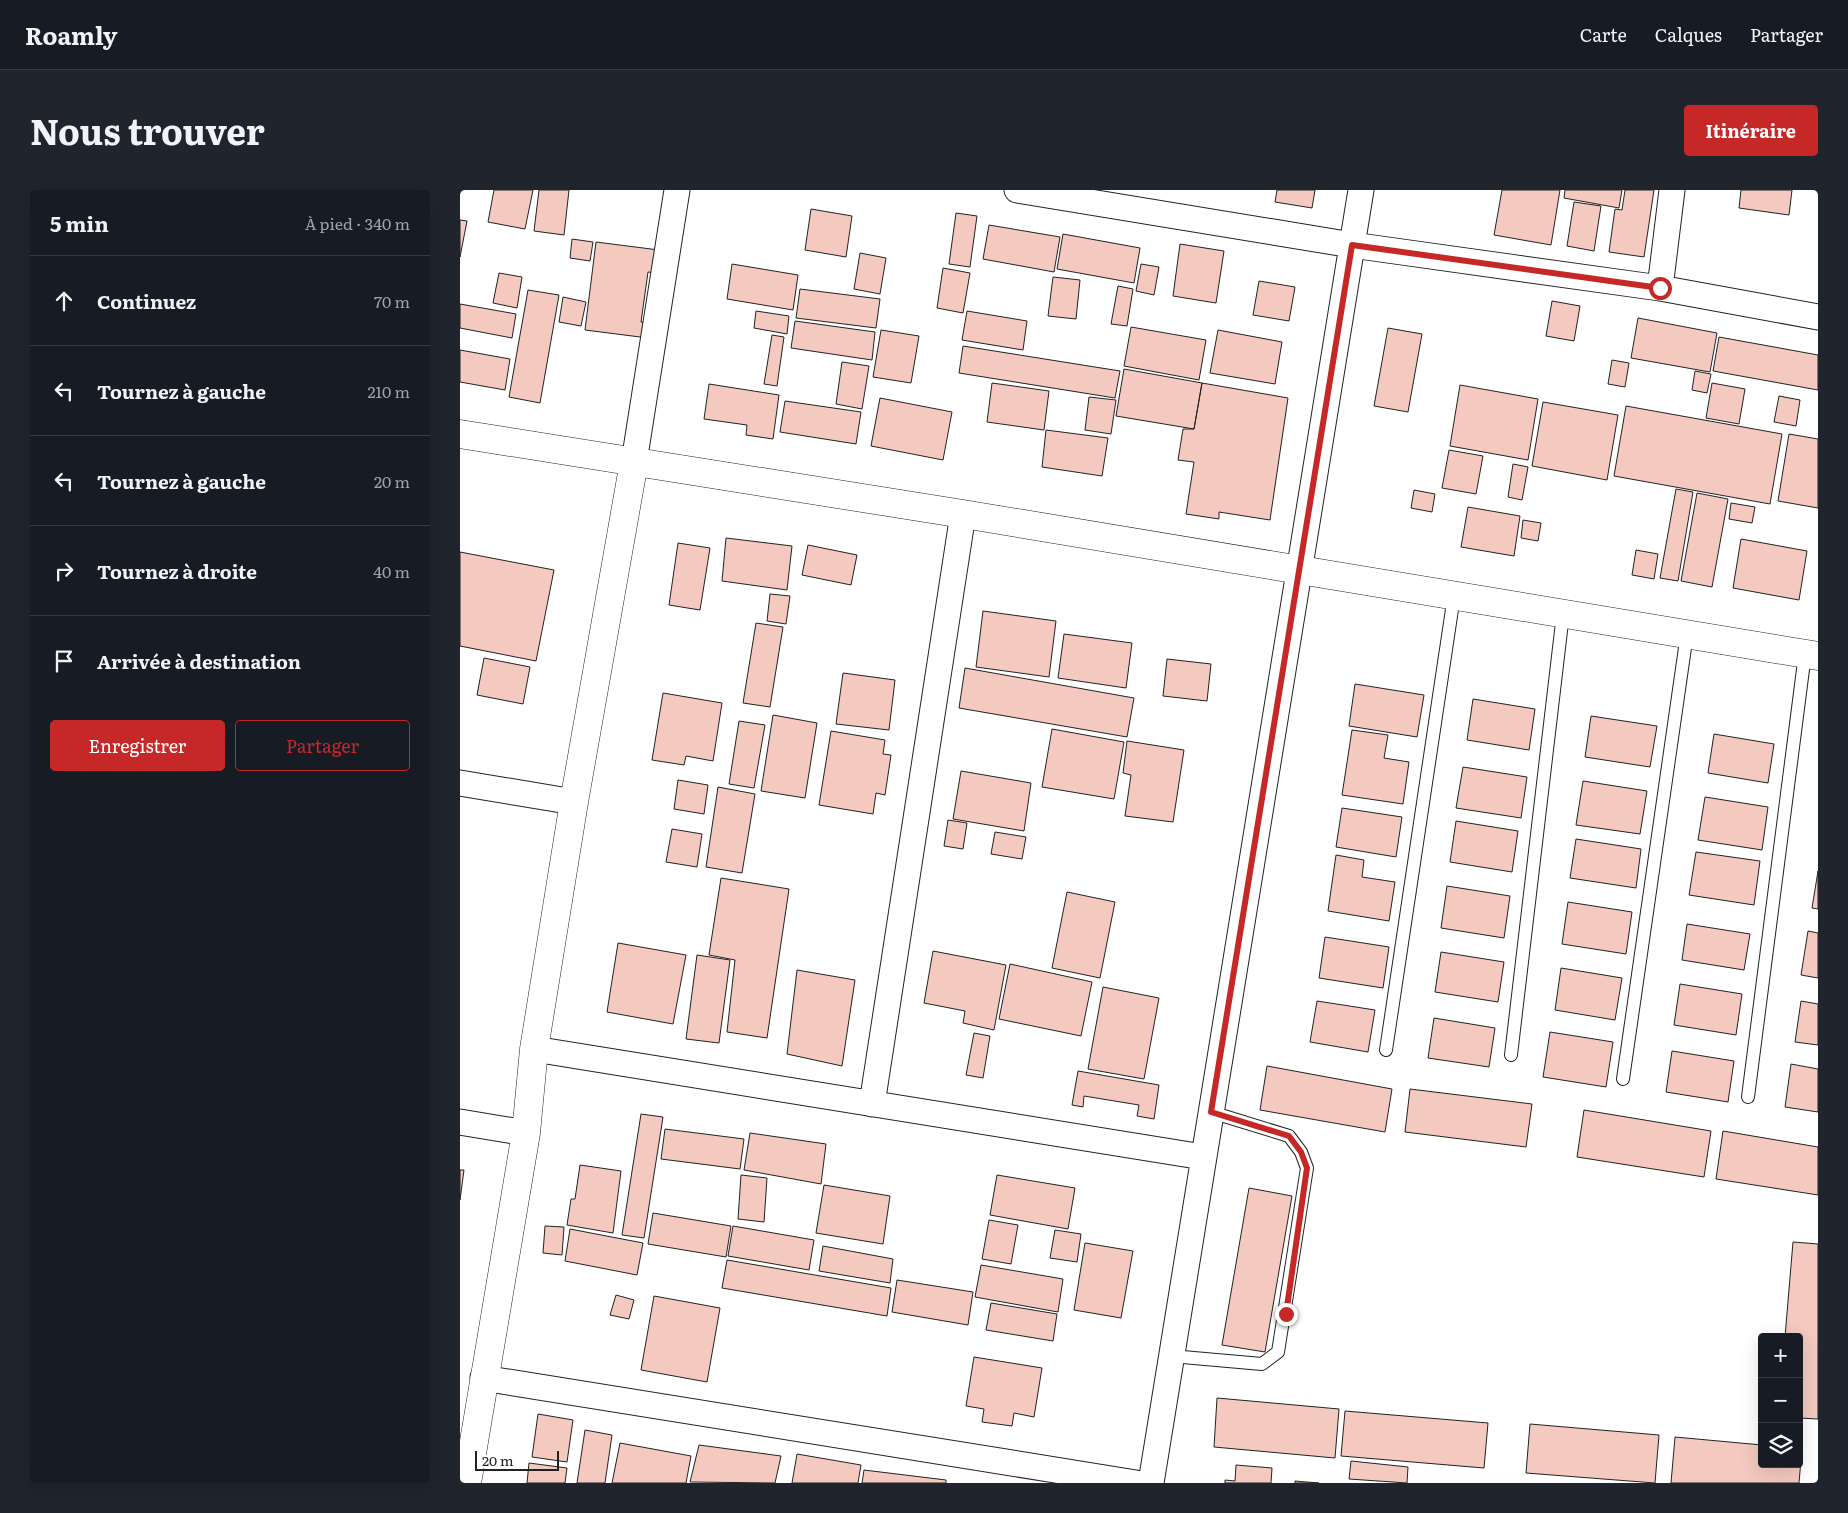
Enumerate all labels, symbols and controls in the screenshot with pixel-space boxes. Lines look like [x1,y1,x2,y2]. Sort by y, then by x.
text: Roamly [25,17,118,52]
text: Carte [1580,21,1627,48]
text: Calques [1655,21,1722,48]
text: Partager [1750,21,1823,48]
text: Nous trouver [30,104,265,156]
button: Itinéraire [1684,105,1818,156]
text: 5 min [50,207,109,238]
text: À pied · 340 m [305,211,410,235]
route start [1649,277,1672,300]
icon: ahead [50,287,78,315]
text: Continuez [97,287,196,315]
text: 70 m [374,289,410,313]
icon: left [50,377,78,405]
text: Tournez à gauche [97,377,266,405]
text: 210 m [367,379,410,403]
icon: left [50,467,78,495]
text: Tournez à gauche [97,467,266,495]
text: 20 m [374,469,410,493]
icon: right [50,557,78,585]
text: Tournez à droite [97,557,257,585]
text: 40 m [373,559,410,583]
icon: arrive [50,647,78,675]
text: Arrivée à destination [97,647,301,675]
button: Enregistrer [50,720,225,771]
button: Partager [235,720,410,771]
route end [1275,1303,1298,1326]
map controls [1758,1333,1803,1468]
button: + [1758,1333,1803,1378]
button: − [1758,1378,1803,1423]
button: layers [1758,1423,1803,1468]
scale bar [475,1448,559,1471]
text: 20 m [482,1450,514,1470]

